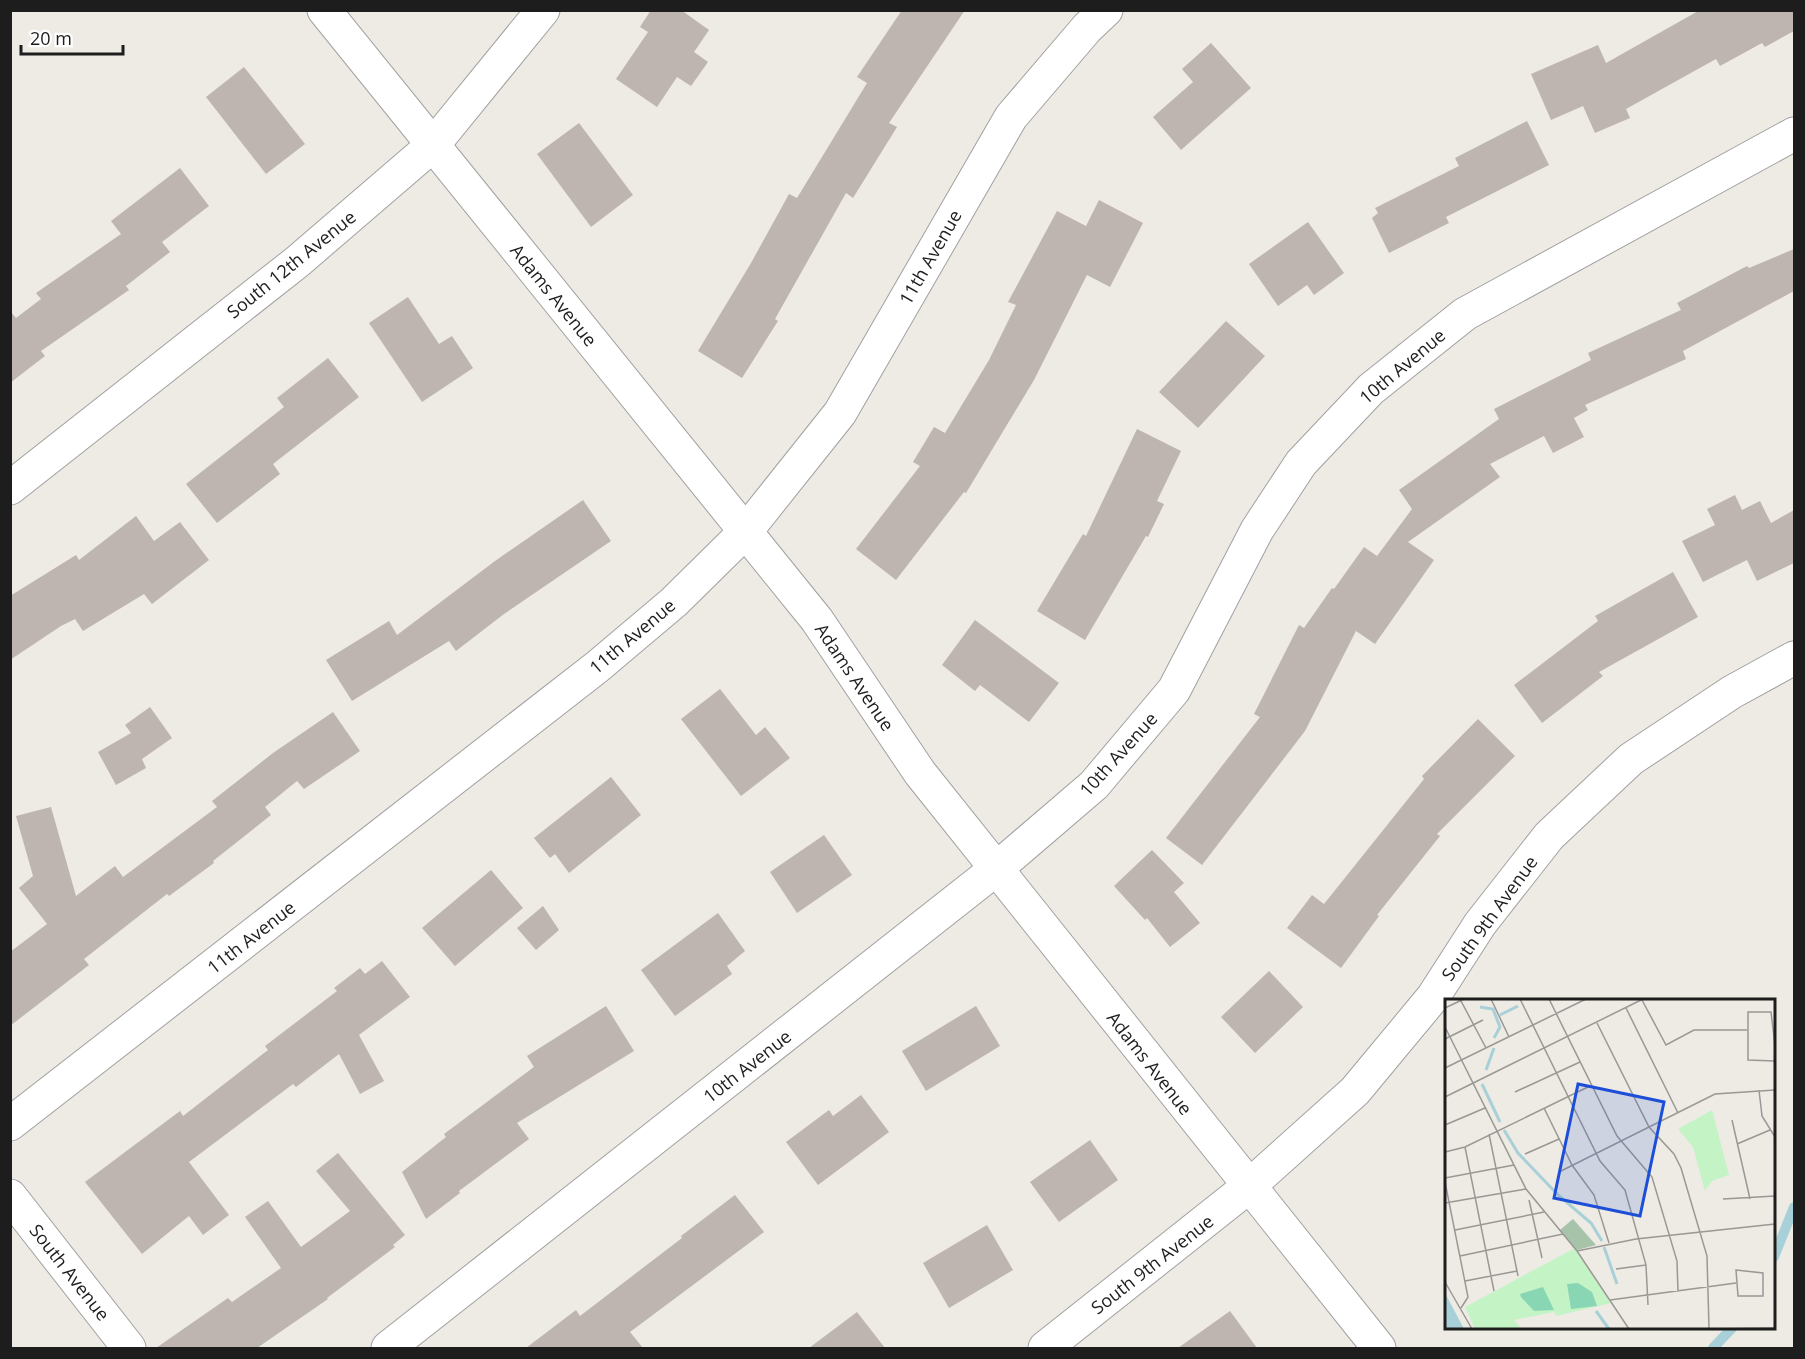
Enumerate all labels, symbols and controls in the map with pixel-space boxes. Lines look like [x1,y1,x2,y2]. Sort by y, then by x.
scale bar [21,18,123,56]
text: 20 m [30,26,72,50]
street label: South 12th Avenue [222,205,360,323]
street label: 11th Avenue [893,205,967,309]
street label: Adams Avenue [505,239,603,351]
street label: 10th Avenue [1354,323,1450,409]
street label: 11th Avenue [584,593,680,679]
street label: Adams Avenue [810,618,900,736]
street label: 10th Avenue [1074,707,1162,801]
street label: South 9th Avenue [1436,851,1542,985]
street label: 11th Avenue [202,895,300,979]
inset map [1445,999,1775,1329]
street label: Adams Avenue [1102,1006,1198,1120]
street label: 10th Avenue [698,1024,796,1108]
street label: South 9th Avenue [1086,1209,1218,1319]
street label: South Avenue [25,1219,115,1325]

